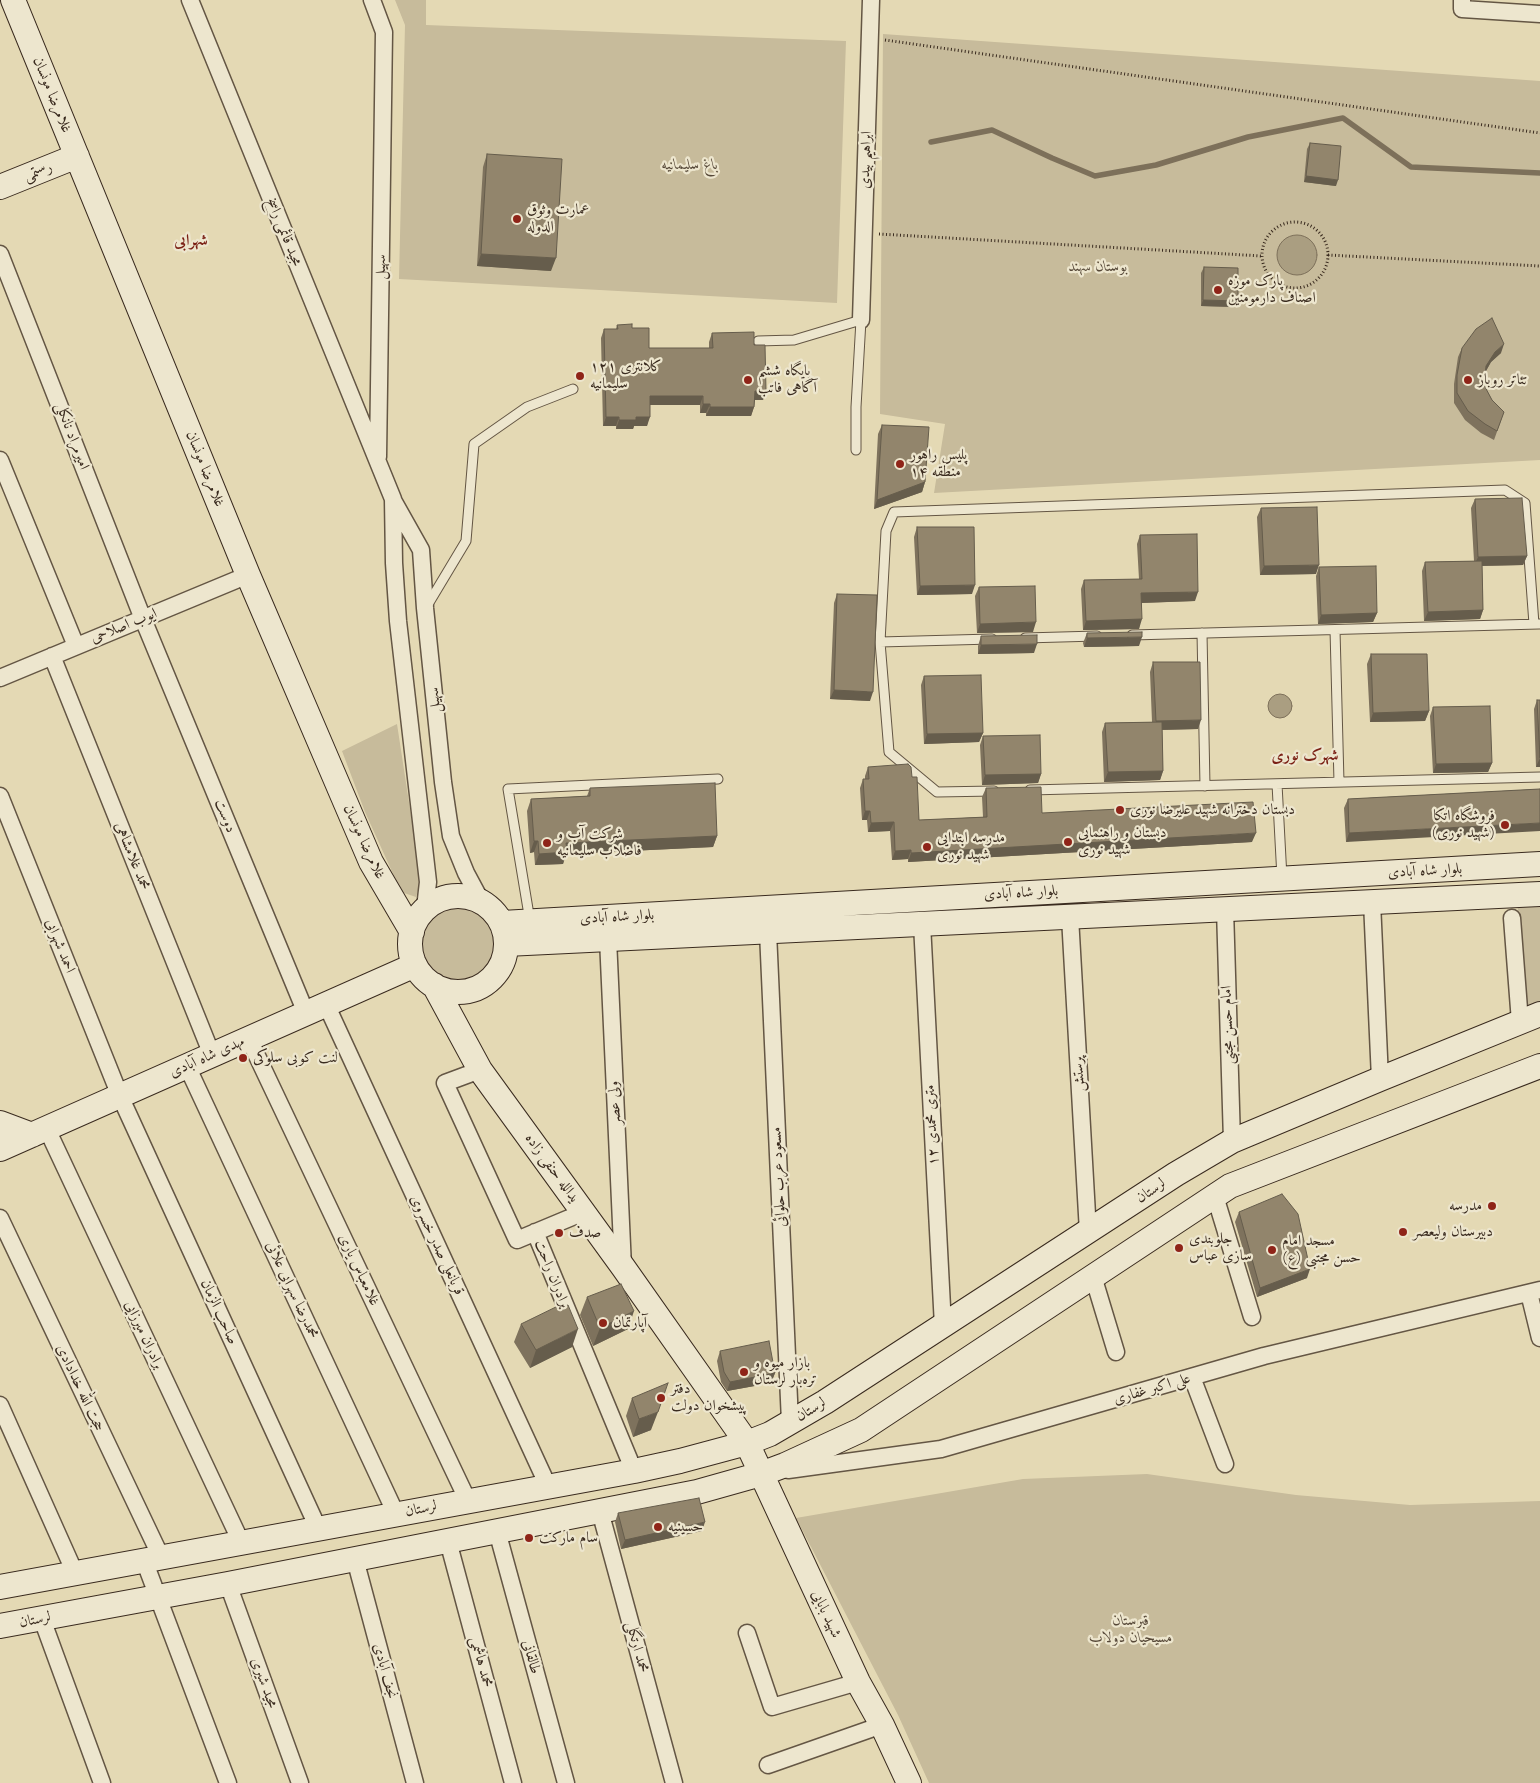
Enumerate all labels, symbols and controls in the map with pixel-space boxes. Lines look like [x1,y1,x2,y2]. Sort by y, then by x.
street label: غلامرضا مونسان [29,54,75,136]
street label: ابراهیم بیدی [856,131,876,189]
park label: باغ سلیمانیه [662,156,718,174]
street label: رستمی [21,158,55,186]
street label: مجید قائمی راسخ [262,195,306,269]
place label: عمارت وثوق الدوله [527,201,589,236]
marker: عمارت وثوق الدوله [511,213,523,225]
district label: شهرابی [174,231,208,251]
street label: سهیل [372,254,390,280]
park label: بوستان سهند [1068,258,1128,276]
place label: پارک موزه اصناف دارمومنین [1228,272,1316,307]
marker: پارک موزه اصناف دارمومنین [1212,284,1224,296]
place label: كلانتری ١٢١ سلیمانیه [590,358,662,393]
place label: پایگاه ششم آگاهی فاتب [758,362,817,397]
marker: كلانتری ١٢١ سلیمانیه [574,370,586,382]
place label: تئاتر روباز [1478,371,1528,389]
marker: پایگاه ششم آگاهی فاتب [742,374,754,386]
marker: تئاتر روباز [1462,374,1474,386]
street label: امیرمراد نانکلی [51,400,93,472]
street label: غلامرضا مونسان [182,428,228,510]
place label: پلیس راهور منطقه ۱۴ [910,446,967,481]
marker: پلیس راهور منطقه ۱۴ [894,458,906,470]
street label: ایوب اصلاحی [88,605,160,647]
street label: سهیل [425,686,445,714]
district label: شهرک نوری [1272,746,1338,766]
street label: دوست [210,797,240,835]
place label: دبستان دخترانه شهید علیرضا نوری [1130,801,1295,819]
street label: غلامرضا مونسان [339,802,389,882]
marker: دبستان دخترانه شهید علیرضا نوری [1114,804,1126,816]
place label: فروشگاه اتکا (شهید نوری) [1431,807,1495,842]
street label: محمد غلامشاهی [110,819,154,893]
marker: فروشگاه اتکا (شهید نوری) [1499,819,1511,831]
place label: دبستان و راهنمایی شهید نوری [1078,824,1167,859]
place label: شرکت آب و فاضلاب سلیمانیه [557,825,642,860]
place label: مدرسه ابتدایی شهید نوری [937,829,1005,864]
marker: دبستان و راهنمایی شهید نوری [1062,836,1074,848]
marker: شرکت آب و فاضلاب سلیمانیه [541,837,553,849]
marker: مدرسه ابتدایی شهید نوری [921,841,933,853]
street label: بلوار شاه آبادی [1387,860,1463,882]
street label: بلوار شاه آبادی [983,882,1059,904]
street label: بلوار شاه آبادی [579,906,655,928]
street label: احمد شهرابی [41,916,79,976]
street label: امام حسن مجتبی [1218,985,1238,1065]
street label: مهدی شاه آبادی [167,1032,247,1082]
place label: لنت کوبی سلوکی [253,1049,338,1067]
marker: لنت کوبی سلوکی [237,1052,249,1064]
street label: پرستش [1069,1056,1089,1092]
street label: ولی عصر [605,1081,625,1125]
street label: ۱۲ متری محمدی [921,1084,943,1166]
street label: مسعود عرب حلوائی [767,1126,791,1228]
street label: یدالله حنفی زاده [521,1130,583,1206]
street label: لرستان [1133,1175,1169,1207]
street label: قربانعلی صدر خسروی [406,1192,468,1298]
place label: مدرسه [1449,1197,1482,1215]
marker: مدرسه [1486,1200,1498,1212]
place label: دبیرستان ولیعصر [1413,1223,1493,1241]
place label: صدف [569,1224,601,1242]
marker: دبیرستان ولیعصر [1397,1226,1409,1238]
marker: صدف [553,1227,565,1239]
place label: جلوبندی سازی عباس [1189,1230,1252,1265]
street label: غلامعباس یاری [334,1231,384,1309]
place label: مسجد امام حسن مجتبی (ع) [1282,1232,1361,1267]
street label: برادران راحت [530,1238,574,1310]
street label: محمدرضا سهرابی علائی [262,1239,322,1341]
marker: جلوبندی سازی عباس [1173,1242,1185,1254]
marker: مسجد امام حسن مجتبی (ع) [1266,1244,1278,1256]
street label: صاحب الزمان [196,1277,242,1347]
street label: برادران میرزایی [120,1298,168,1372]
place label: آپارتمان [613,1314,647,1332]
marker: آپارتمان [597,1317,609,1329]
street label: حجت الله خدادادی [52,1342,108,1434]
place label: بازار میوه و تره‌بار لرستان [754,1354,817,1389]
marker: بازار میوه و تره‌بار لرستان [738,1366,750,1378]
street label: علی اکبر غفاری [1111,1369,1193,1409]
place label: دفتر پیشخوان دولت [671,1380,747,1415]
marker: دفتر پیشخوان دولت [655,1392,667,1404]
street label: لرستان [793,1394,829,1426]
street label: لرستان [404,1497,438,1521]
place label: حسینیه [668,1518,703,1536]
marker: حسینیه [652,1521,664,1533]
place label: سام مارکت [539,1529,598,1547]
marker: سام مارکت [523,1532,535,1544]
street label: شهید بابایی [807,1587,845,1641]
street label: لرستان [18,1608,52,1632]
park label: قبرستان مسیحیان دولاب [1089,1612,1173,1647]
street label: محمد ارتگلی [622,1619,652,1675]
street label: محمد هاشمی [466,1635,496,1689]
street label: طالقانی [518,1638,544,1676]
street label: نجف آبادی [369,1641,401,1701]
street label: مجید شیری [247,1655,281,1711]

